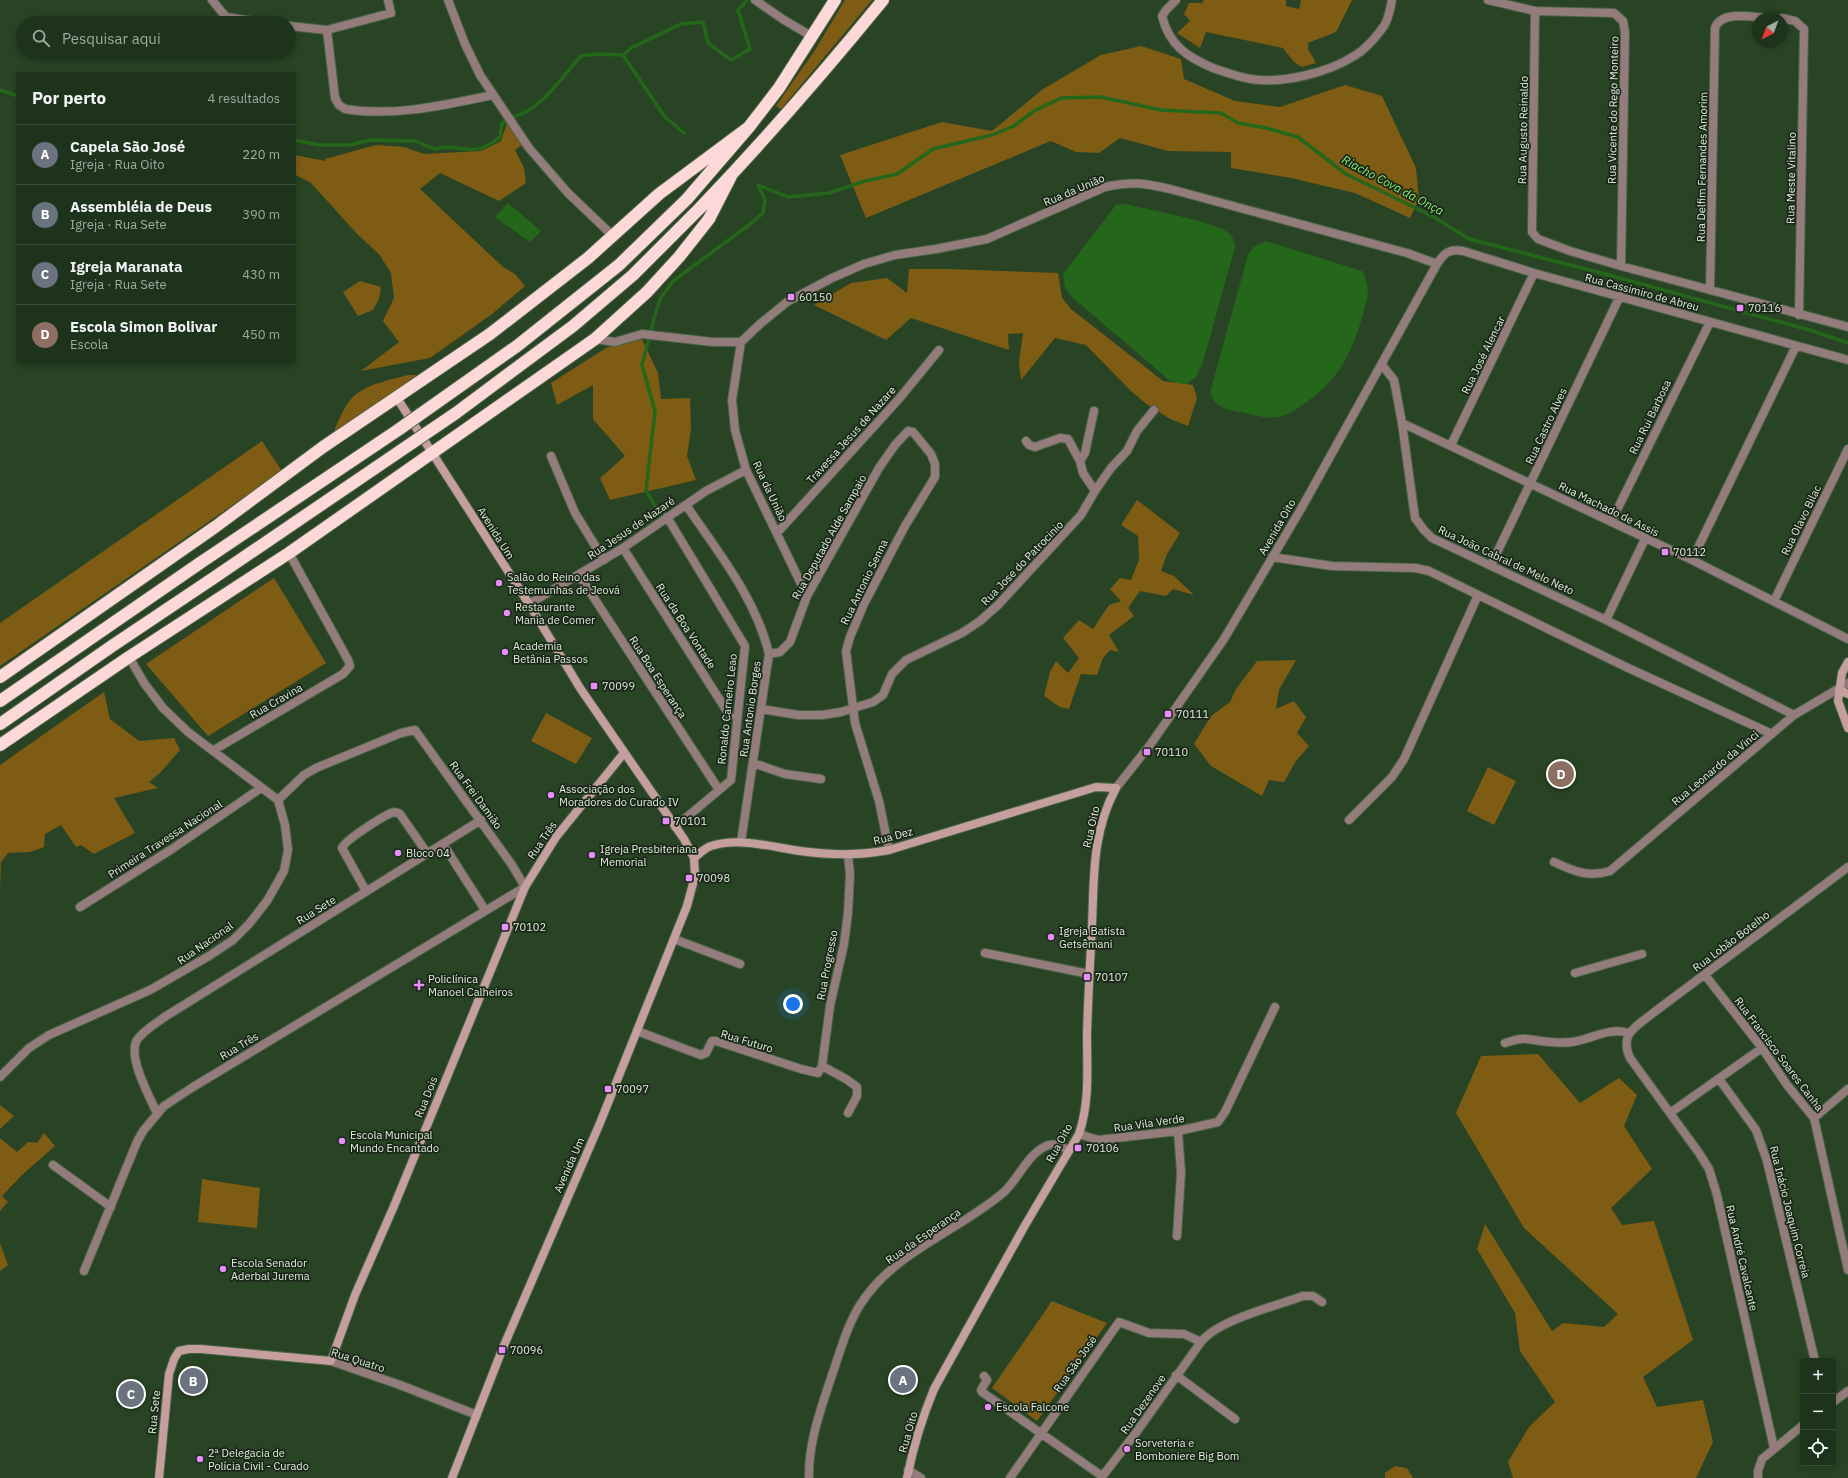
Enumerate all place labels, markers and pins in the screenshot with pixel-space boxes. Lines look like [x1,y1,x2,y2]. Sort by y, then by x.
place label: 60150 [799,290,832,304]
marker: 60150 [786,292,796,302]
place label: 70116 [1748,301,1781,315]
marker: 70116 [1735,303,1745,313]
place label: 70112 [1673,545,1706,559]
marker: 70112 [1660,547,1670,557]
place label: Salão do Reino das Testemunhas de Jeová [507,570,620,597]
marker: Salão do Reino das Testemunhas de Jeová [494,578,504,588]
place label: Restaurante Mania de Comer [515,600,595,627]
marker: Restaurante Mania de Comer [502,608,512,618]
place label: Academia Betânia Passos [513,639,588,666]
marker: Academia Betânia Passos [500,647,510,657]
place label: 70099 [602,679,635,693]
marker: 70099 [589,681,599,691]
place label: 70111 [1176,707,1209,721]
marker: 70111 [1163,709,1173,719]
place label: 70110 [1155,745,1188,759]
marker: 70110 [1142,747,1152,757]
pin: D [1548,759,1574,789]
place label: Associação dos Moradores do Curado IV [559,782,679,809]
marker: Associação dos Moradores do Curado IV [546,790,556,800]
place label: 70101 [674,814,707,828]
marker: 70101 [661,816,671,826]
place label: Igreja Presbiteriana Memorial [600,842,697,869]
place label: Bloco 04 [406,846,450,860]
marker: Bloco 04 [393,848,403,858]
marker: Igreja Presbiteriana Memorial [587,850,597,860]
place label: 70098 [697,871,730,885]
marker: 70098 [684,873,694,883]
place label: 70102 [513,920,546,934]
marker: 70102 [500,922,510,932]
place label: Igreja Batista Getsêmani [1059,924,1125,951]
marker: Igreja Batista Getsêmani [1046,932,1056,942]
place label: 70107 [1095,970,1128,984]
place label: Policlínica Manoel Calheiros [428,972,513,999]
marker: 70107 [1082,972,1092,982]
marker: Policlínica Manoel Calheiros [413,979,425,991]
place label: 70097 [616,1082,649,1096]
marker: 70097 [603,1084,613,1094]
place label: Escola Municipal Mundo Encantado [350,1128,439,1155]
marker: Escola Municipal Mundo Encantado [337,1136,347,1146]
place label: 70106 [1086,1141,1119,1155]
marker: 70106 [1073,1143,1083,1153]
place label: Escola Senador Aderbal Jurema [231,1256,310,1283]
marker: Escola Senador Aderbal Jurema [218,1264,228,1274]
place label: 70096 [510,1343,543,1357]
marker: 70096 [497,1345,507,1355]
pin: A [890,1365,916,1395]
pin: B [180,1366,206,1396]
pin: C [118,1379,144,1409]
place label: Escola Falcone [996,1400,1069,1414]
marker: Escola Falcone [983,1402,993,1412]
place label: Sorveteria e Bomboniere Big Bom [1135,1436,1239,1463]
marker: Sorveteria e Bomboniere Big Bom [1122,1444,1132,1454]
place label: 2ª Delegacia de Polícia Civil - Curado [208,1446,309,1473]
marker: 2ª Delegacia de Polícia Civil - Curado [195,1454,205,1464]

